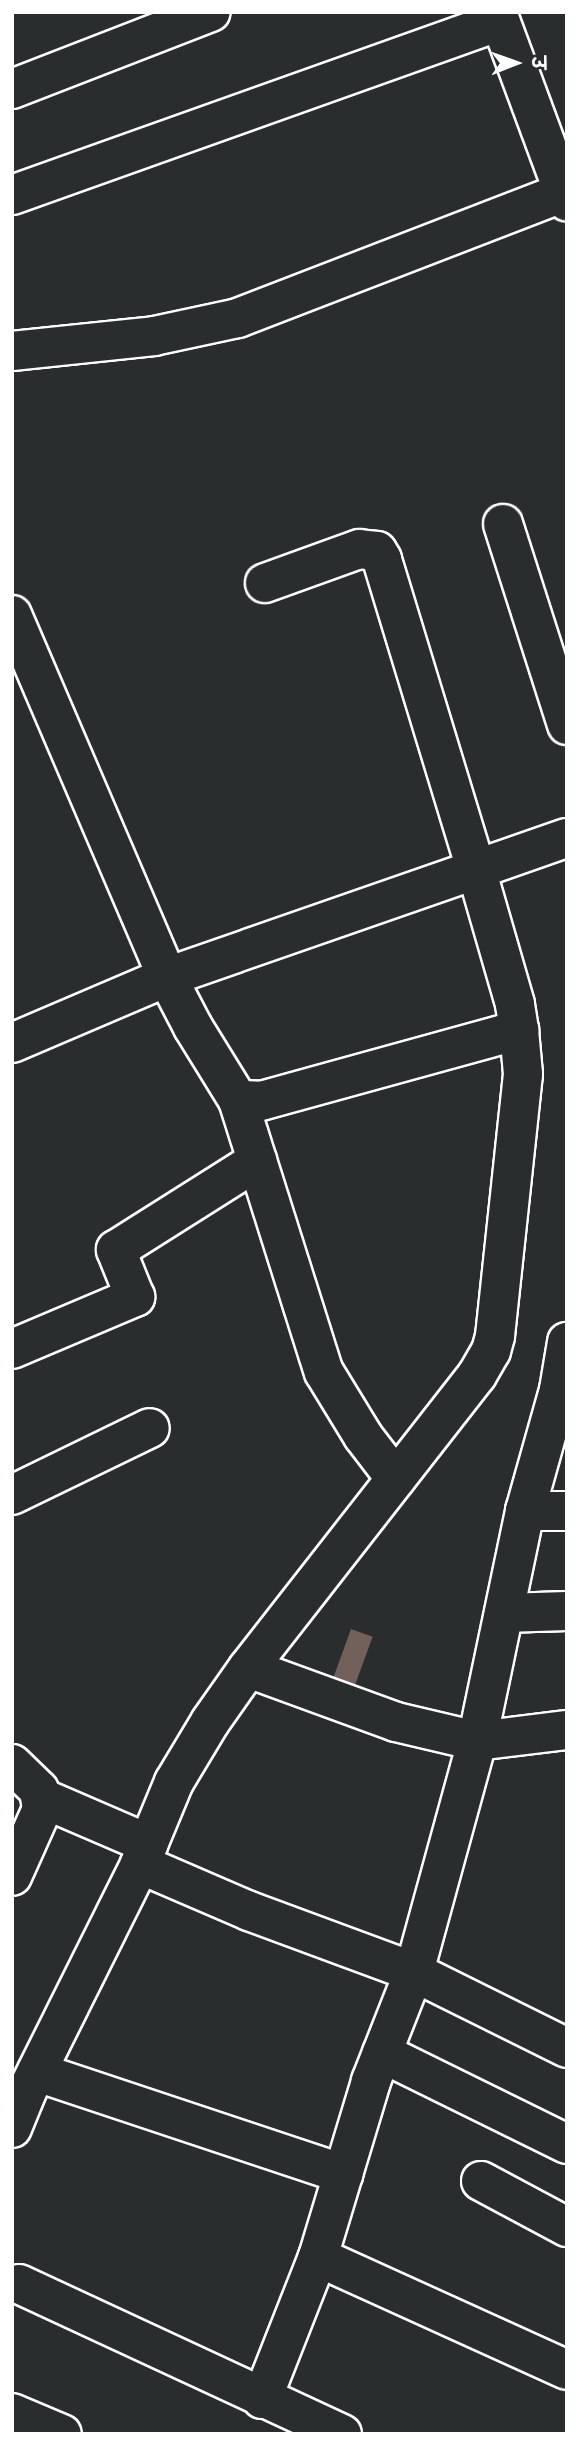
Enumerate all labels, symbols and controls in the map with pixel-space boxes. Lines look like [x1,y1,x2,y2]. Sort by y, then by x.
north arrow [481,28,551,98]
text: उ [526,56,549,69]

